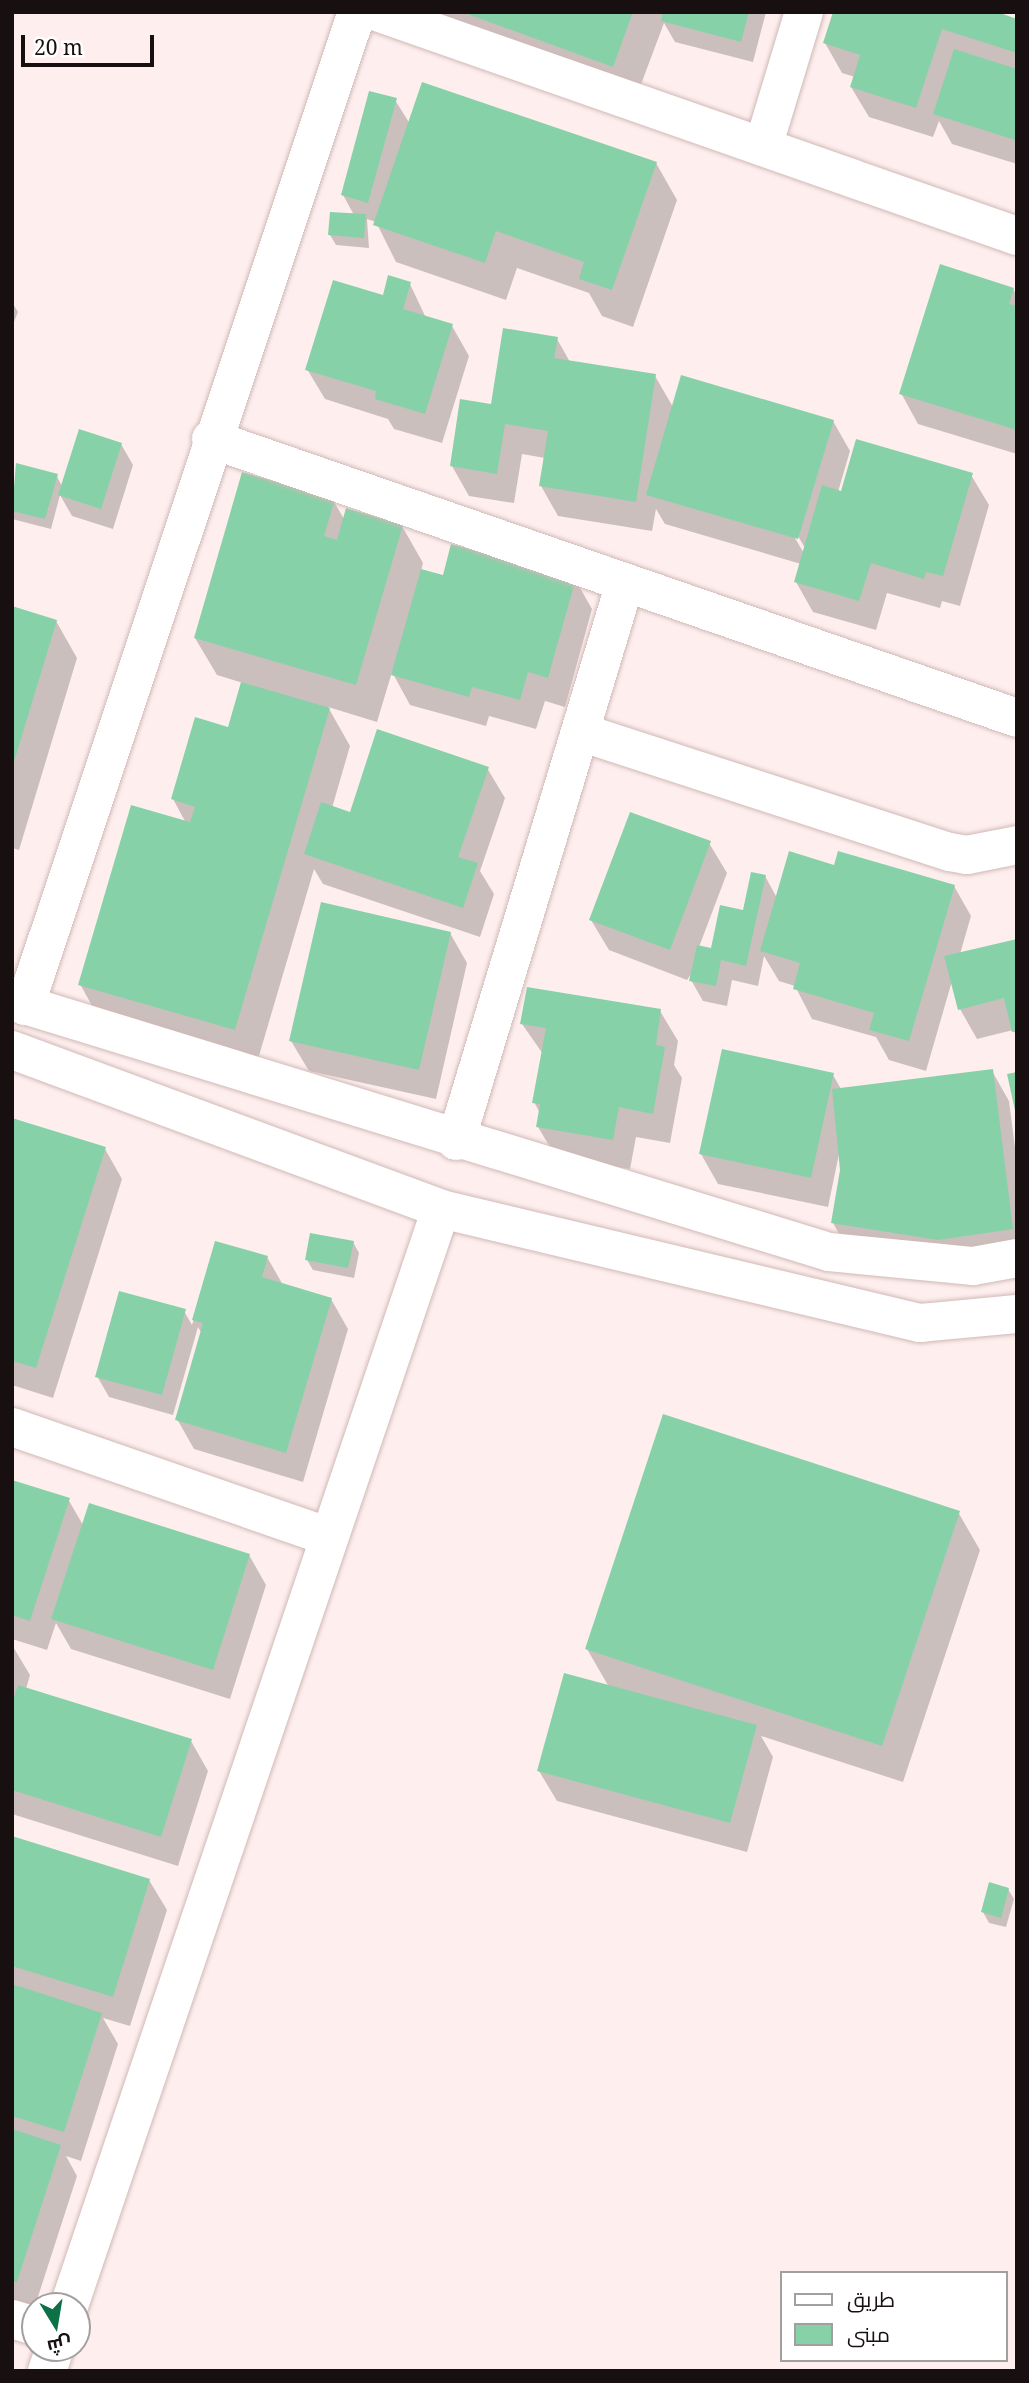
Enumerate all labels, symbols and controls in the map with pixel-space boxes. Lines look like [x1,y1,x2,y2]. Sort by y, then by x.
scale bar [24,21,158,65]
text: 20 m [34,33,83,61]
legend [780,2271,1008,2362]
text: طريق [847,2285,895,2313]
north arrow [21,2292,91,2362]
text: مبنى [847,2320,890,2348]
text: ش [45,2331,74,2361]

